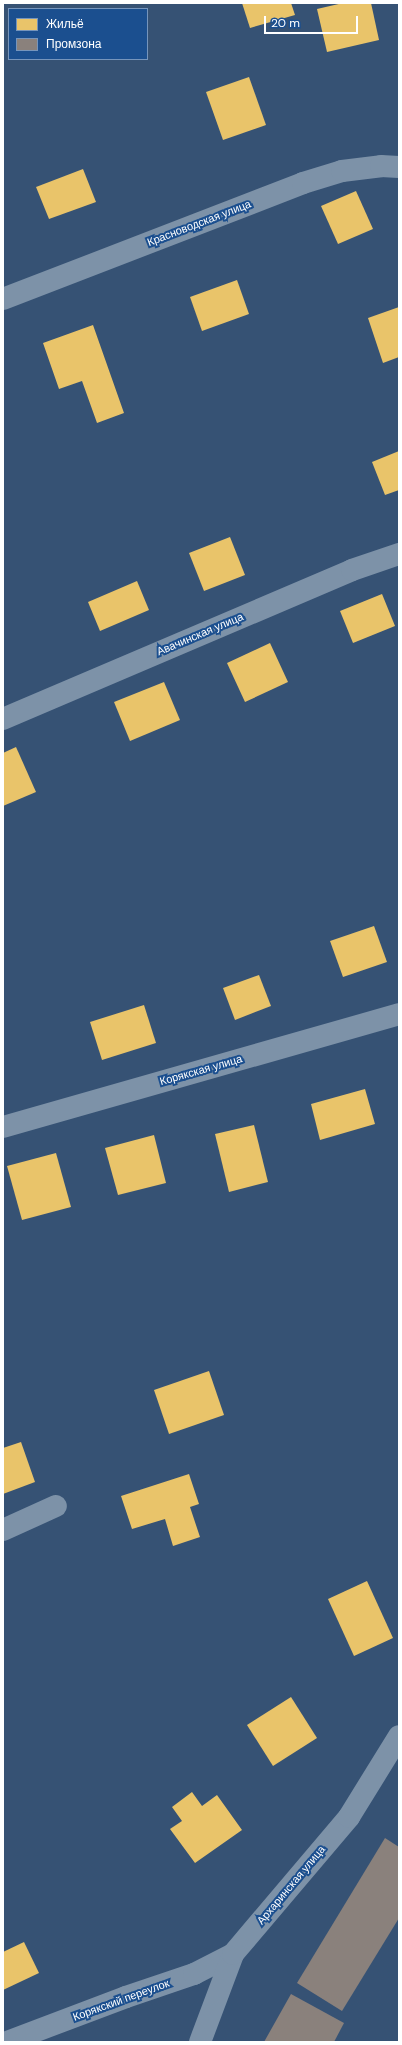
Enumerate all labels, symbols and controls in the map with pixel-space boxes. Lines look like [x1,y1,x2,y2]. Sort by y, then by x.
legend [8,8,148,60]
scale bar [266,8,360,34]
text: 20 m [271,15,300,31]
text: Жильё [46,16,84,32]
text: Промзона [46,36,101,52]
street label: Красноводская улица [145,197,253,249]
street label: Авачинская улица [155,610,245,658]
street label: Корякская улица [158,1052,244,1088]
street label: Архаринская улица [254,1843,328,1927]
street label: Корякский переулок [71,1976,171,2024]

